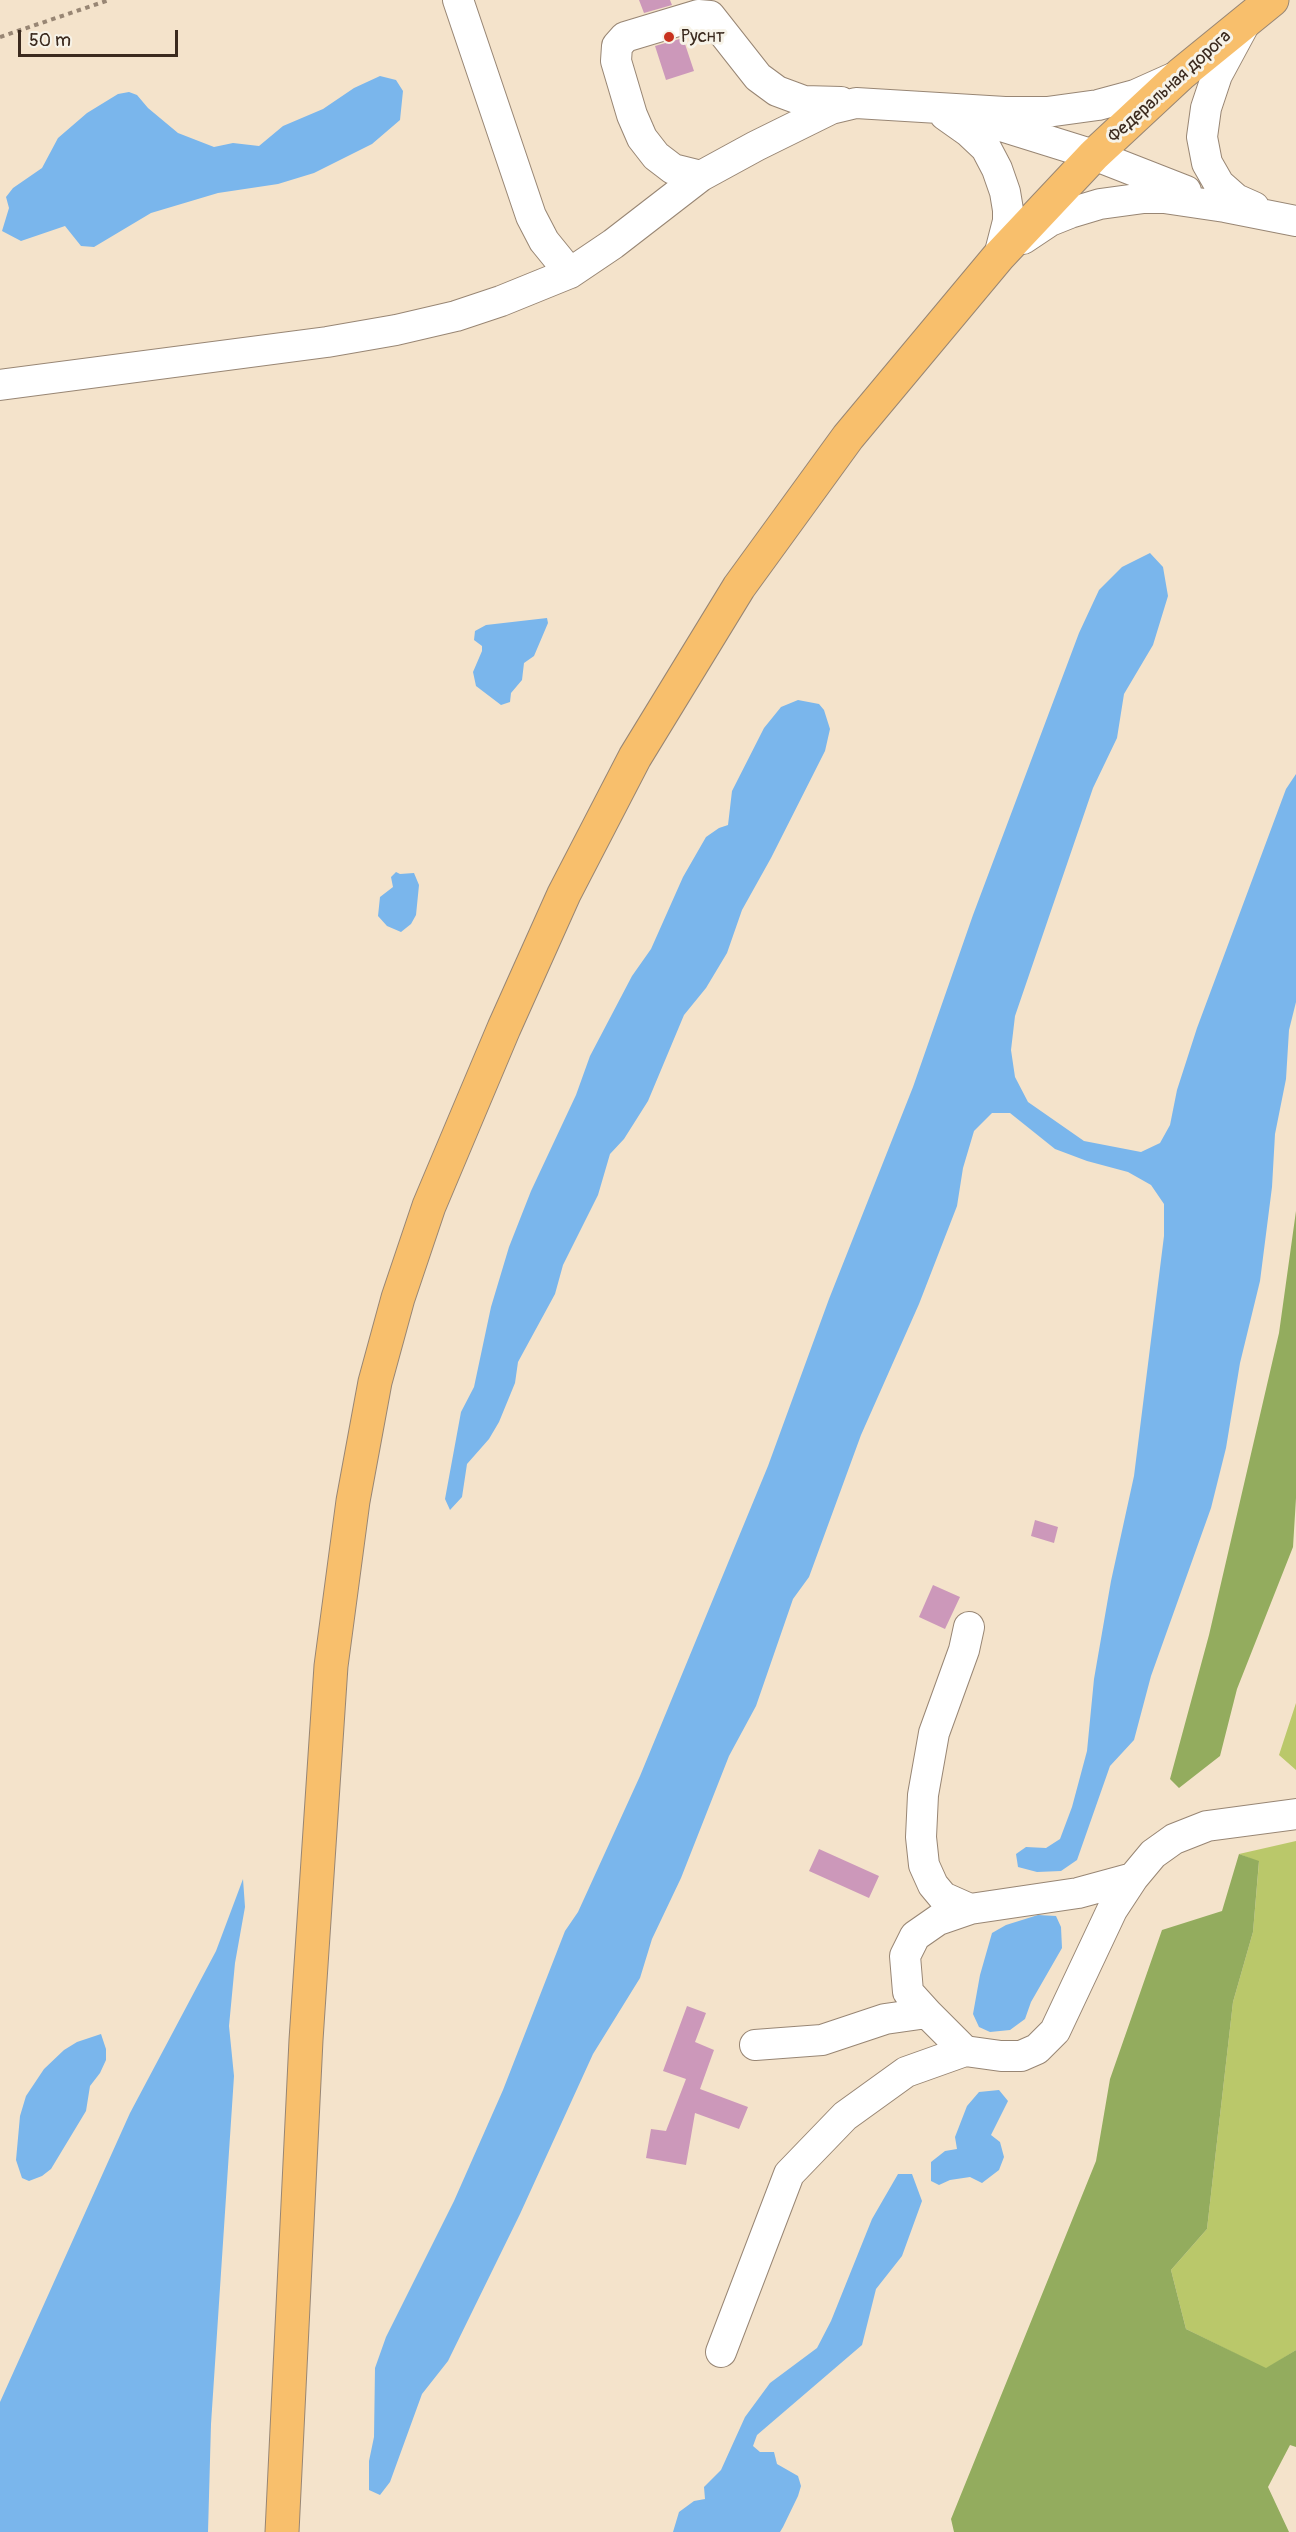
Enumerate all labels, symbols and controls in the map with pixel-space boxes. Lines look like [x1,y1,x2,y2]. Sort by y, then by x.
scale bar [21,18,182,56]
place label: Руснт [681,26,725,48]
street label: Федеральная дорога [1104,26,1236,148]
text: 50 m [29,29,71,52]
marker: Руснт [662,30,676,44]

